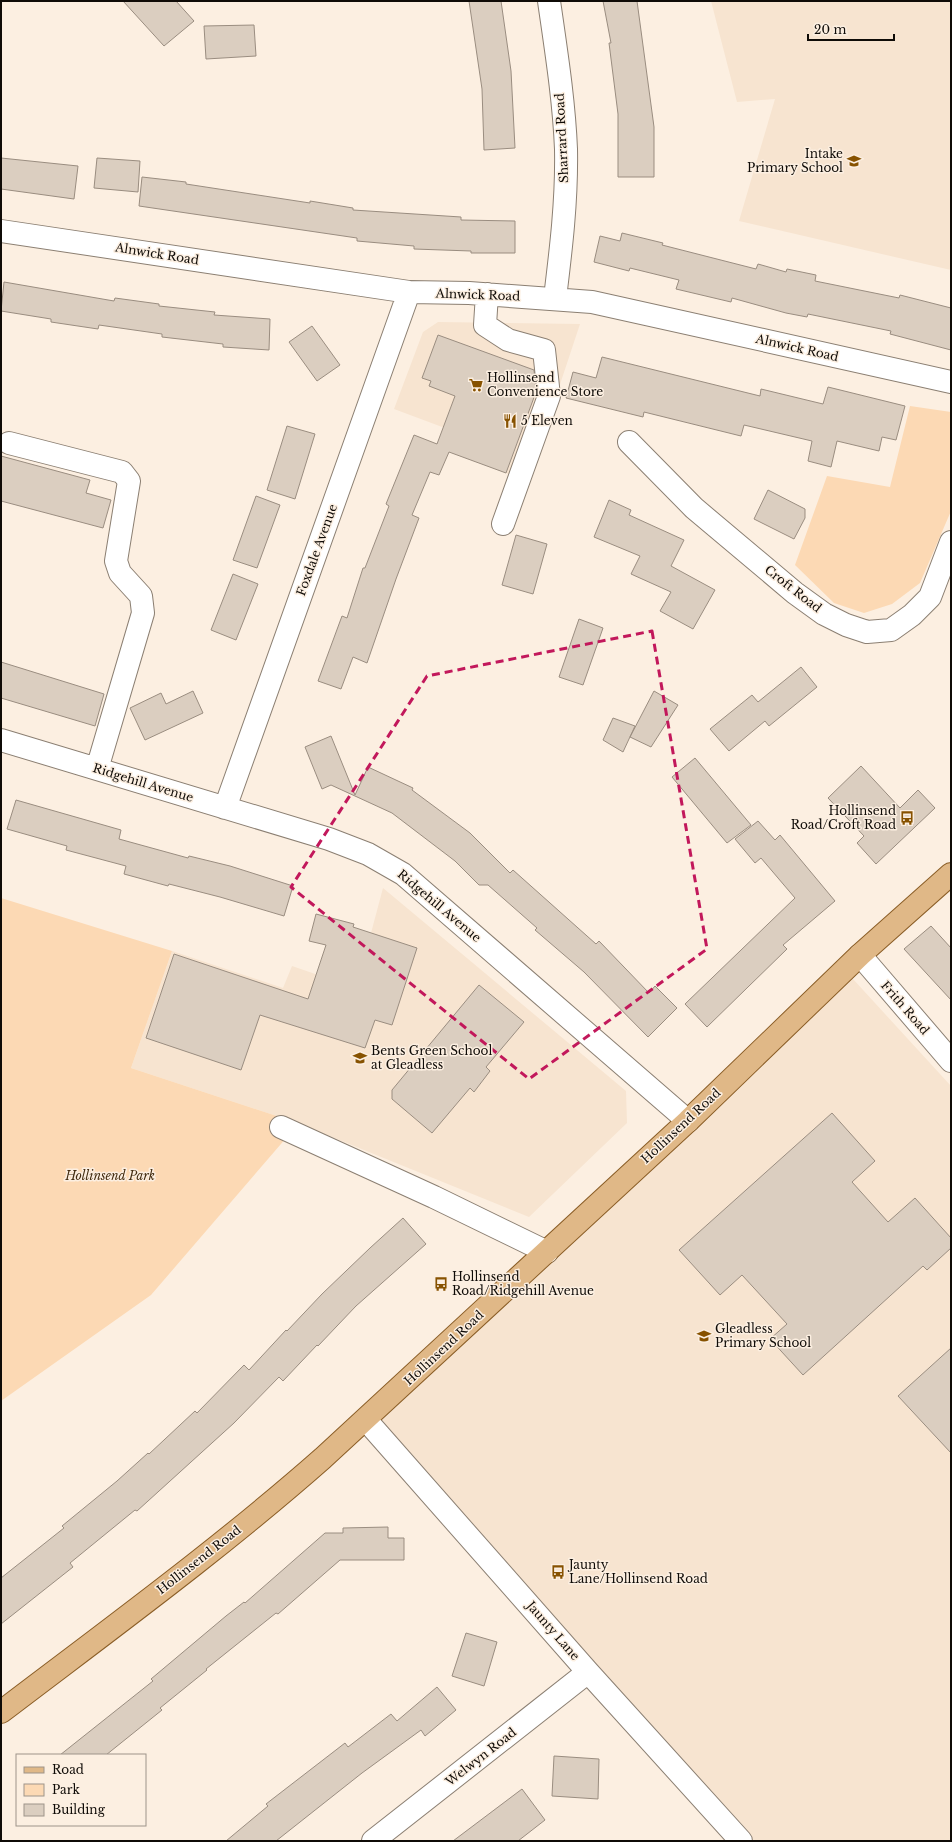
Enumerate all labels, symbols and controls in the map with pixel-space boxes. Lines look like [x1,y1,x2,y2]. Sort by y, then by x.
scale bar [808,16,894,42]
text: 20 m [814,22,846,37]
street label: Sharrard Road [552,93,571,183]
place label: Intake Primary School [747,146,843,175]
school or university icon: Intake Primary School [846,153,862,169]
street label: Alnwick Road [113,239,200,268]
street label: Alnwick Road [435,285,521,303]
street label: Alnwick Road [753,330,840,364]
place label: Hollinsend Convenience Store [487,370,603,399]
supermarket icon: Hollinsend Convenience Store [468,377,484,393]
restaurant icon: 5 Eleven [502,413,518,429]
place label: 5 Eleven [521,413,573,428]
street label: Foxdale Avenue [293,502,340,598]
street label: Croft Road [762,562,825,615]
street label: Ridgehill Avenue [91,760,195,805]
place label: Hollinsend Road/Croft Road [791,803,896,832]
bus stop icon: Hollinsend Road/Croft Road [899,810,915,826]
street label: Ridgehill Avenue [394,866,484,945]
street label: Frith Road [878,978,933,1037]
place label: Bents Green School at Gleadless [371,1043,492,1072]
school or university icon: Bents Green School at Gleadless [352,1050,368,1066]
street label: Hollinsend Road [638,1085,723,1166]
park label: Hollinsend Park [64,1168,155,1183]
place label: Hollinsend Road/Ridgehill Avenue [452,1269,594,1298]
bus stop icon: Hollinsend Road/Ridgehill Avenue [433,1276,449,1292]
street label: Hollinsend Road [401,1307,486,1388]
place label: Gleadless Primary School [715,1321,811,1350]
school or university icon: Gleadless Primary School [696,1328,712,1344]
street label: Hollinsend Road [154,1522,244,1597]
place label: Jaunty Lane/Hollinsend Road [567,1557,708,1586]
bus stop icon: Jaunty Lane/Hollinsend Road [550,1564,566,1580]
street label: Jaunty Lane [522,1597,583,1663]
street label: Welwyn Road [442,1724,519,1789]
legend [16,1754,146,1826]
text: Road [52,1762,84,1777]
text: Park [52,1782,80,1797]
text: Building [52,1802,106,1817]

